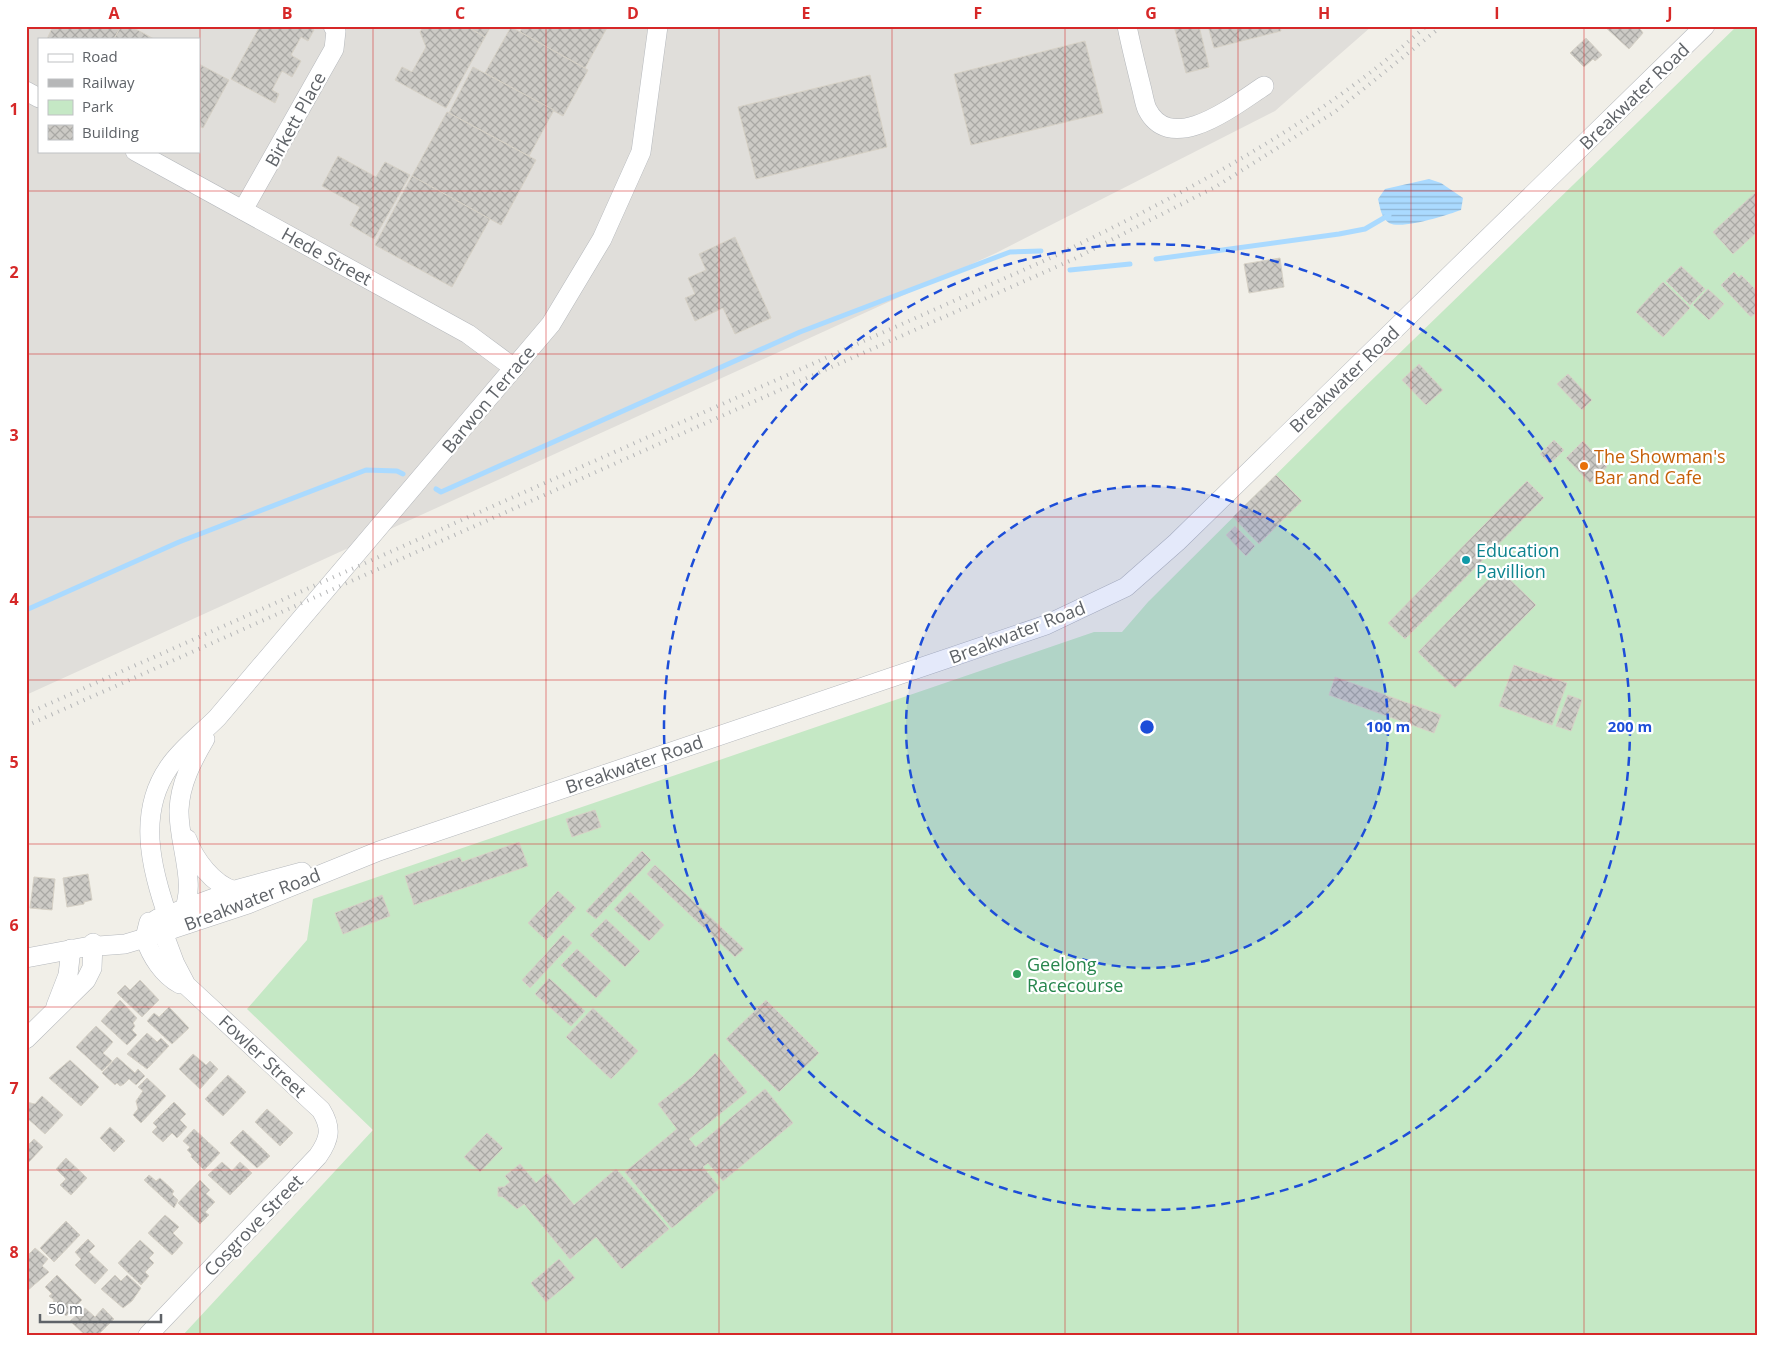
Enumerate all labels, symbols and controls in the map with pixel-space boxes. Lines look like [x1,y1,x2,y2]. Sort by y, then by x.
text: A [108,2,120,24]
text: B [282,2,292,24]
text: C [455,2,465,24]
text: D [627,2,639,24]
text: E [802,2,811,24]
text: F [974,2,982,24]
text: G [1145,2,1157,24]
text: H [1318,2,1330,24]
text: I [1494,2,1500,24]
text: J [1665,2,1673,24]
street label: Breakwater Road [1574,37,1694,155]
legend [38,38,200,152]
text: Road [82,46,118,66]
street label: Birkett Place [259,67,331,171]
text: Railway [82,72,135,92]
text: Park [82,96,113,116]
text: 1 [9,98,19,120]
text: Building [82,122,139,142]
street label: Hede Street [278,221,376,291]
text: 2 [9,261,19,283]
street label: Breakwater Road [1284,320,1404,438]
street label: Barwon Terrace [436,340,540,458]
text: 3 [9,424,19,446]
place label: The Showman's Bar and Cafe [1594,444,1726,489]
marker: The Showman's Bar and Cafe [1578,460,1590,472]
place label: Education Pavillion [1476,538,1560,583]
marker: Education Pavillion [1460,554,1472,566]
text: 4 [9,588,19,610]
street label: Breakwater Road [945,595,1089,669]
text: 100 m [1366,716,1410,736]
text: 200 m [1608,716,1652,736]
centre of rings [1138,718,1156,736]
street label: Breakwater Road [562,729,706,799]
text: 5 [9,751,19,773]
street label: Breakwater Road [180,862,324,936]
text: 6 [9,914,19,936]
place label: Geelong Racecourse [1027,952,1123,997]
marker: Geelong Racecourse [1011,968,1023,980]
street label: Fowler Street [214,1009,312,1103]
text: 7 [9,1077,19,1099]
street label: Cosgrove Street [198,1169,308,1281]
text: 8 [9,1241,19,1263]
scale bar [40,1291,161,1323]
text: 50 m [48,1298,83,1318]

